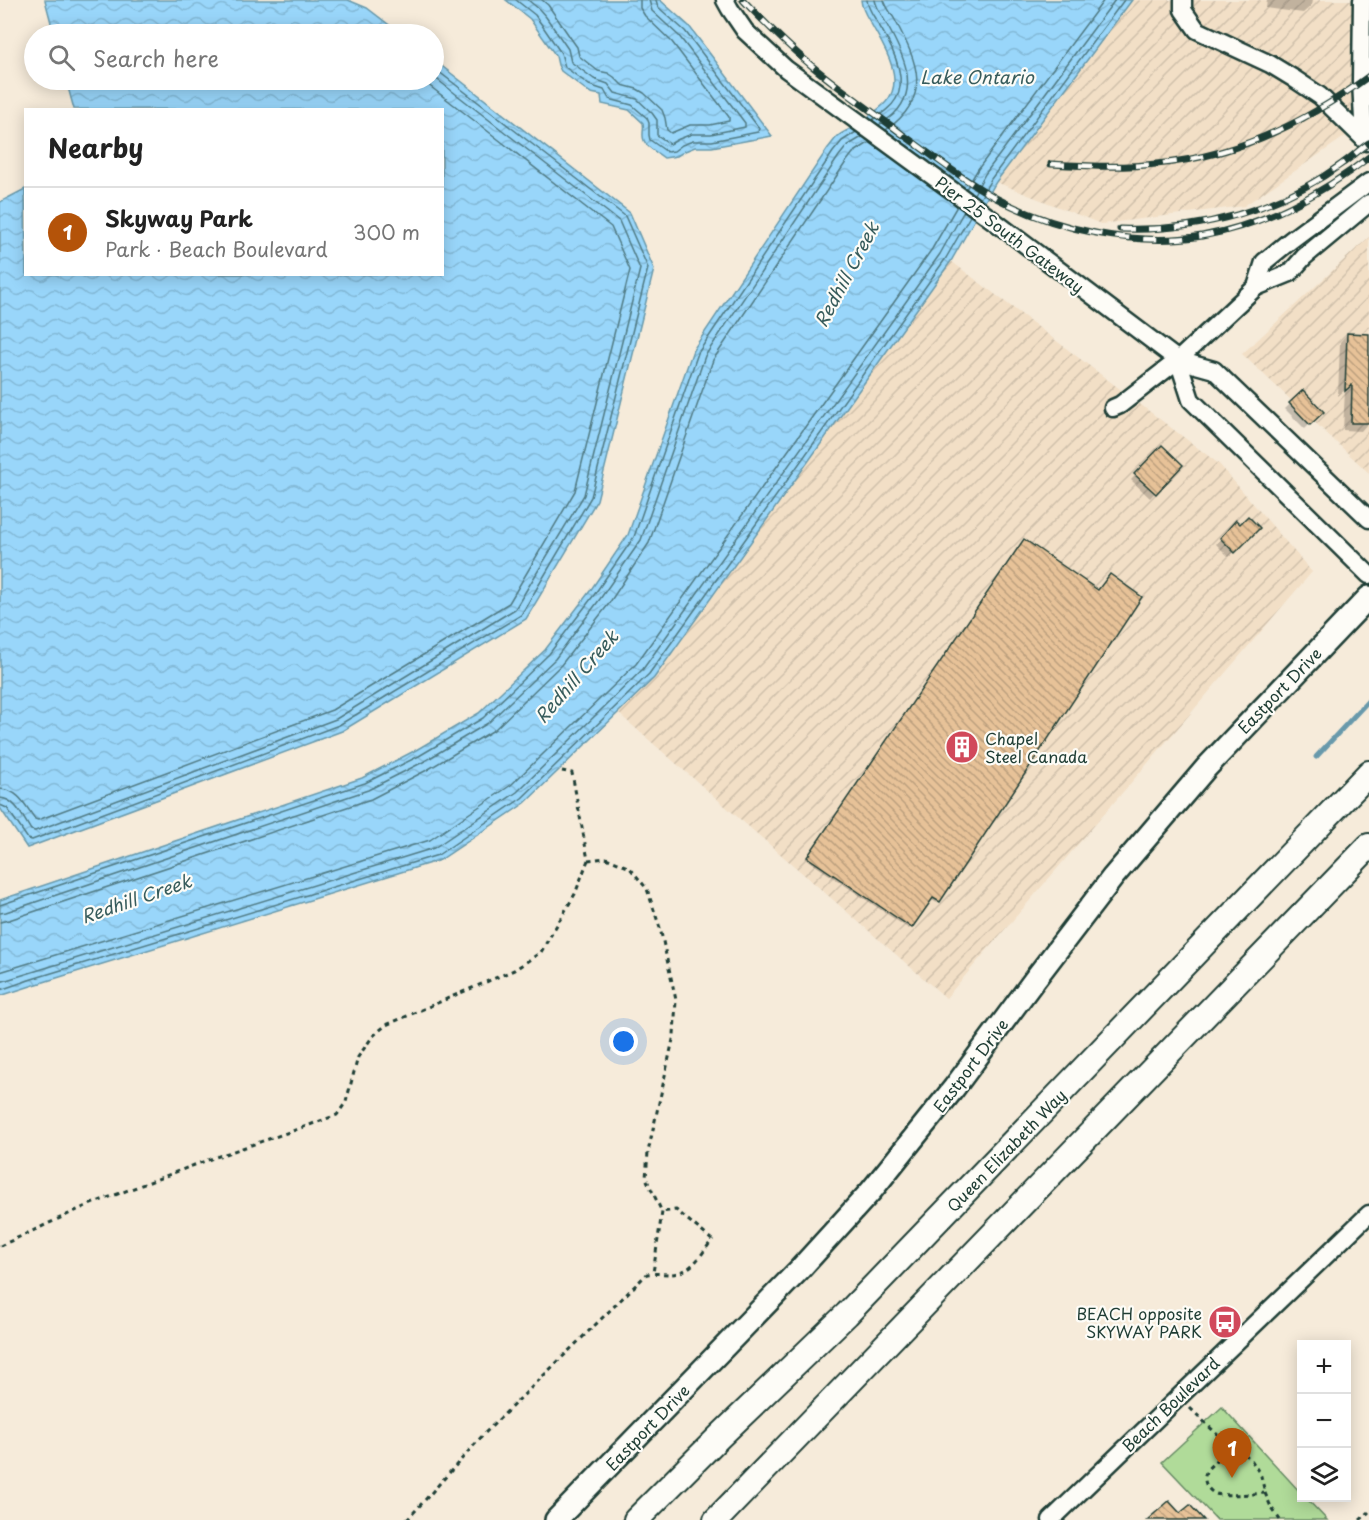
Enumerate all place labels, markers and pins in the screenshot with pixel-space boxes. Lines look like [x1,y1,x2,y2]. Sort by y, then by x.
place label: Chapel Steel Canada [985,726,1087,768]
building icon: Chapel Steel Canada [944,729,980,765]
place label: BEACH opposite SKYWAY PARK [1076,1301,1202,1343]
bus stop icon: BEACH opposite SKYWAY PARK [1207,1304,1243,1340]
pin: 1 [1212,1428,1252,1478]

